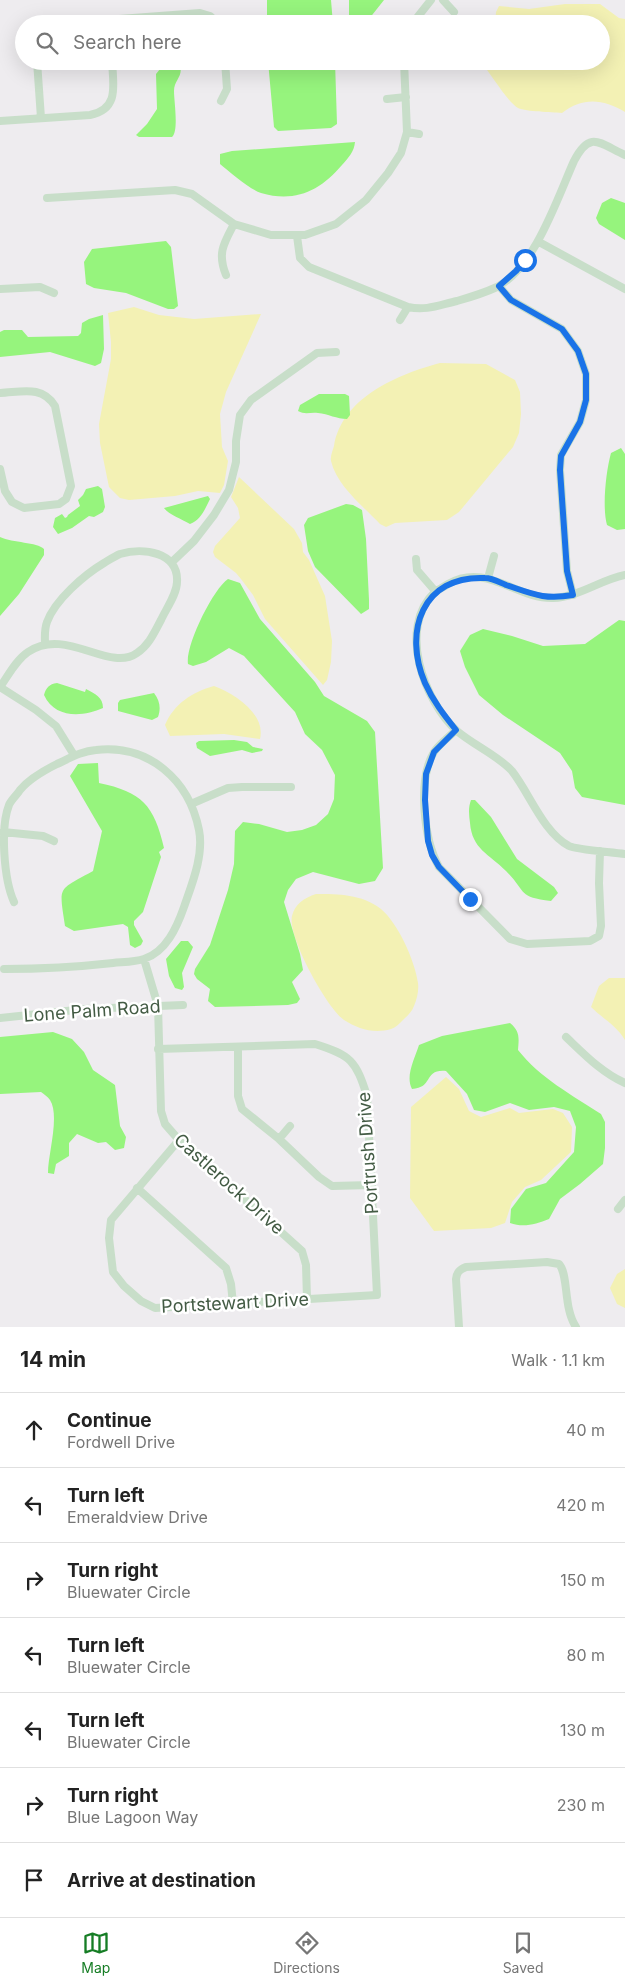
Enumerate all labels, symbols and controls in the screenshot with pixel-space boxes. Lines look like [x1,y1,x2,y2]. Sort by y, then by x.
search box [15,15,610,70]
icon: search [33,29,61,57]
text: Search here [73,31,182,54]
route start [514,249,537,272]
route end [459,888,482,911]
street label: Lone Palm Road [23,995,161,1026]
street label: Portrush Drive [353,1091,382,1215]
street label: Castlerock Drive [170,1129,289,1238]
street label: Portstewart Drive [161,1288,309,1317]
text: 14 min [20,1347,86,1372]
text: Walk · 1.1 km [511,1350,605,1370]
text: Continue [67,1409,152,1432]
icon: ahead [20,1416,48,1444]
text: 40 m [566,1420,605,1440]
text: Fordwell Drive [67,1432,175,1452]
text: Turn left [67,1484,145,1507]
icon: left [20,1491,48,1519]
text: 420 m [556,1495,605,1515]
text: Emeraldview Drive [67,1507,208,1527]
text: Turn right [67,1559,158,1582]
icon: right [20,1566,48,1594]
text: 150 m [560,1570,605,1590]
text: Bluewater Circle [67,1582,191,1602]
text: Turn left [67,1634,145,1657]
icon: left [20,1641,48,1669]
text: 80 m [566,1645,605,1665]
text: Bluewater Circle [67,1657,191,1677]
text: Turn left [67,1709,145,1732]
icon: left [20,1716,48,1744]
text: 130 m [560,1720,605,1740]
text: Bluewater Circle [67,1732,191,1752]
text: Turn right [67,1784,158,1807]
icon: right [20,1791,48,1819]
text: 230 m [557,1795,605,1815]
text: Blue Lagoon Way [67,1807,198,1827]
icon: arrive [20,1866,48,1894]
text: Arrive at destination [67,1869,256,1892]
tab: Map [81,1929,110,1976]
tab: Directions [273,1929,340,1976]
tab: Saved [503,1929,544,1976]

